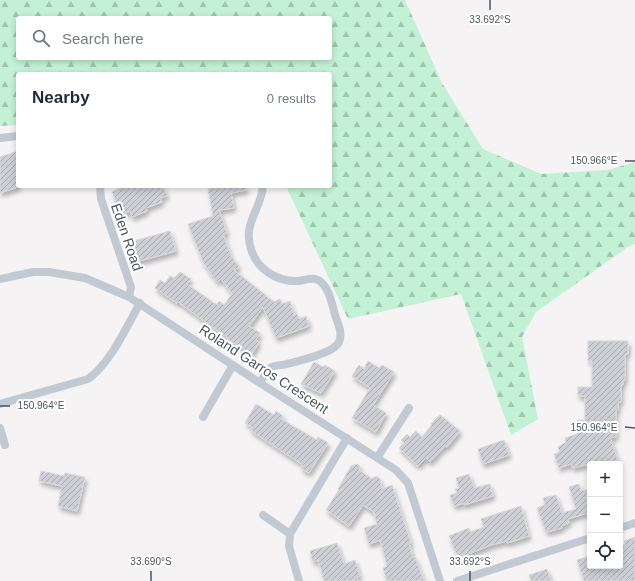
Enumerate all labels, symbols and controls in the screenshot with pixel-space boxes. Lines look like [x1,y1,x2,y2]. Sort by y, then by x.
text: 33.692°S [469,14,511,25]
search box [16,16,332,60]
icon: search [30,27,52,49]
text: Search here [62,30,144,47]
text: Nearby [32,88,90,107]
text: 0 results [267,91,316,106]
text: 150.966°E [571,155,618,166]
street label: Eden Road [108,201,146,273]
street label: Roland Garros Crescent [196,321,332,417]
text: 150.964°E [18,400,65,411]
text: 150.964°E [571,422,618,433]
map controls [587,461,623,569]
button: + [587,461,623,497]
button: − [587,497,623,533]
button: locate [587,533,623,569]
text: 33.690°S [130,556,172,567]
text: 33.692°S [449,556,491,567]

